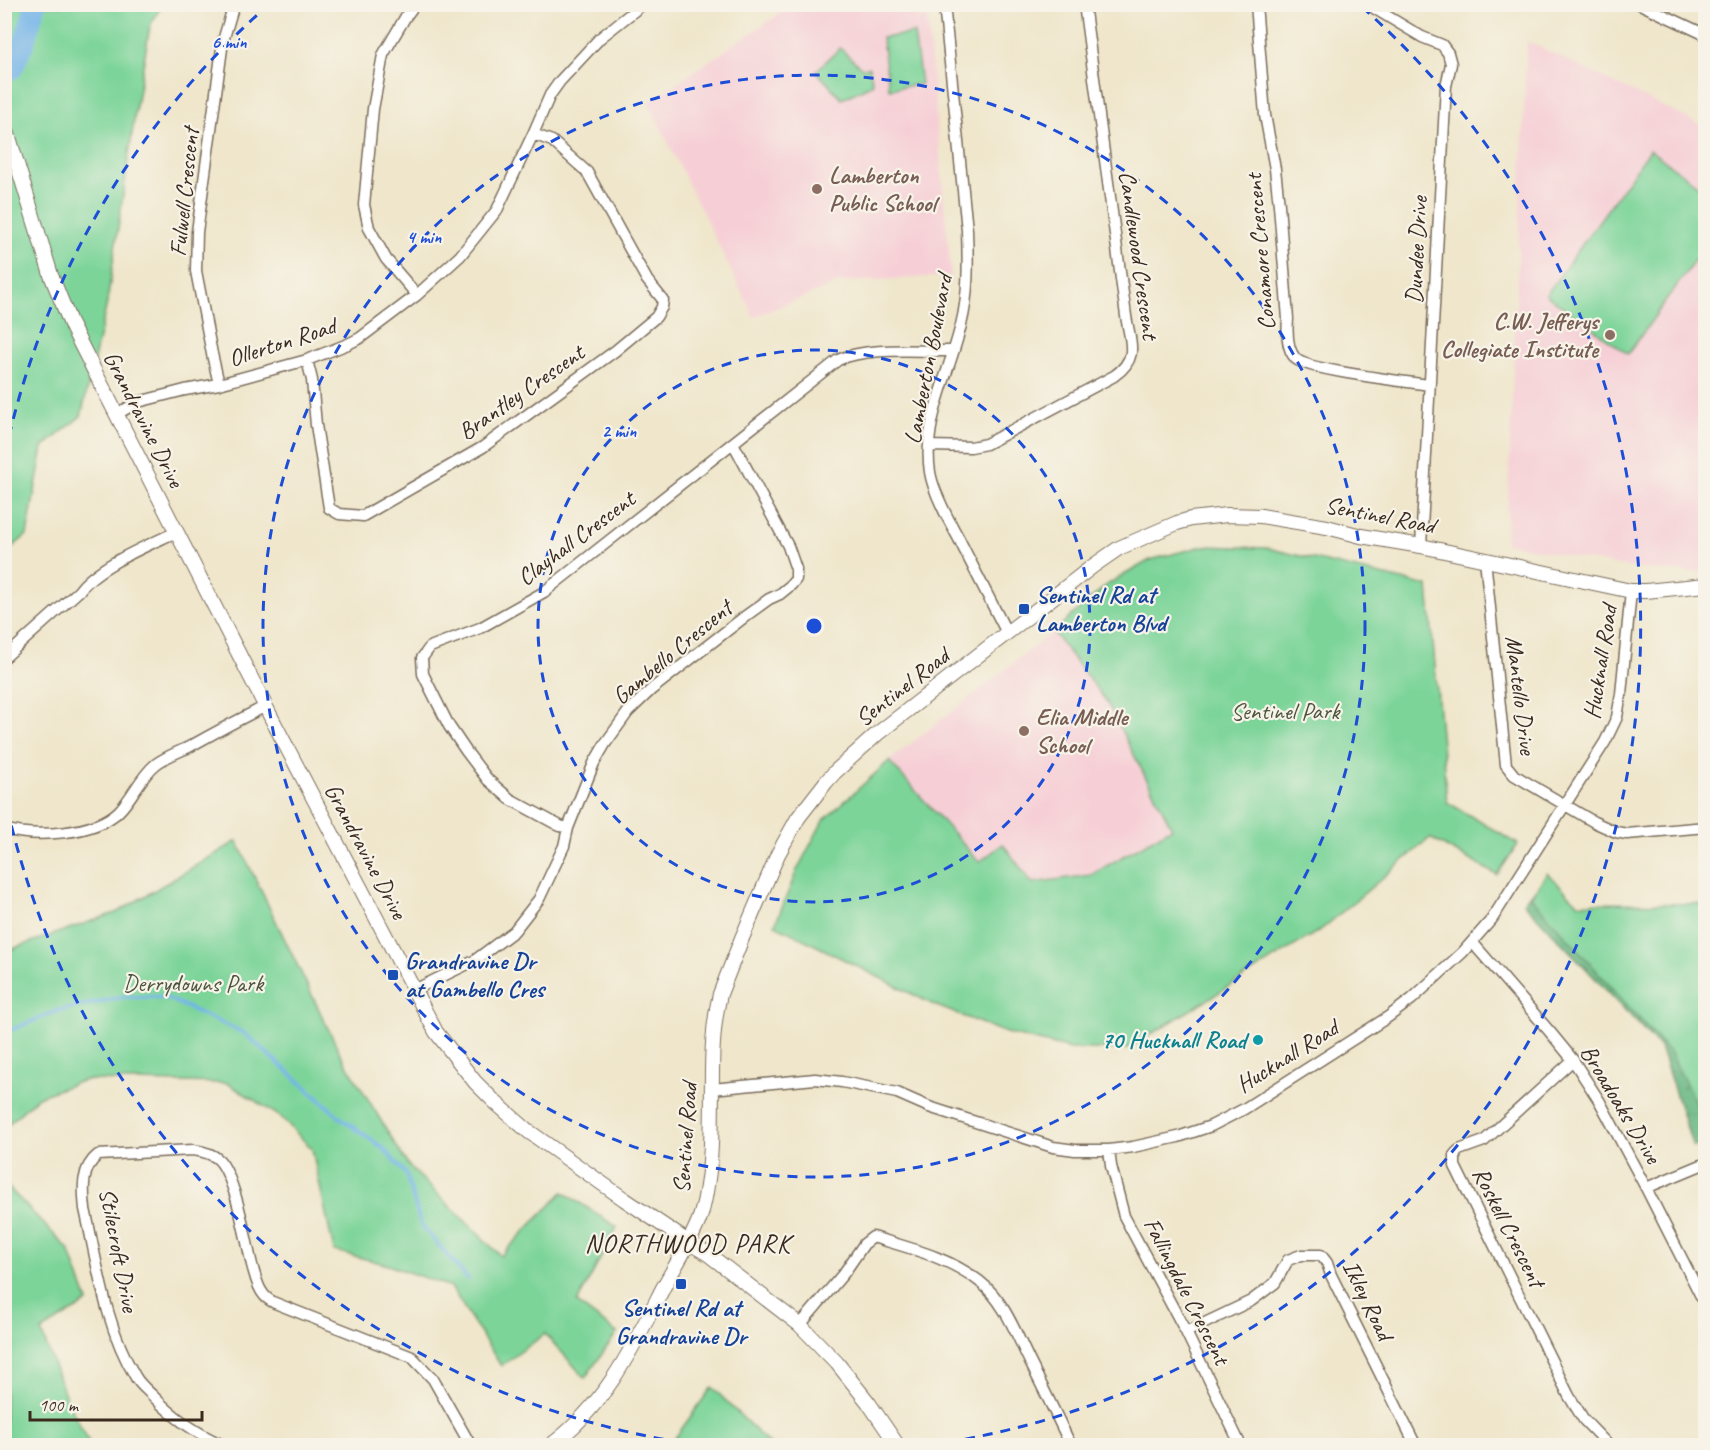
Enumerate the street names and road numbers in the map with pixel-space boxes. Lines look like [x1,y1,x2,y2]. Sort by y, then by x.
street label: Fulwell Crescent [162,123,206,258]
street label: Candlewood Crescent [1112,169,1166,343]
street label: Conamore Crescent [1238,170,1282,332]
street label: Dundee Drive [1398,193,1434,304]
street label: Lamberton Boulevard [897,268,960,446]
street label: Ollerton Road [225,309,343,373]
street label: Brantley Crescent [452,336,591,446]
street label: Grandravine Drive [97,346,192,494]
street label: Clayhall Crescent [511,483,642,592]
street label: Sentinel Road [1323,490,1441,541]
street label: Gambello Crescent [606,591,740,711]
street label: Hucknall Road [1576,599,1624,721]
street label: Mantello Drive [1499,634,1543,758]
street label: Sentinel Road [849,639,958,733]
street label: Grandravine Drive [318,778,415,926]
street label: Hucknall Road [1230,1011,1347,1099]
street label: Broadoaks Drive [1574,1039,1669,1171]
street label: Sentinel Road [666,1078,704,1194]
street label: Roskell Crescent [1466,1162,1553,1295]
street label: Stilecroft Drive [92,1186,146,1316]
street label: Fallingdale Crescent [1137,1212,1238,1371]
street label: Ikley Road [1336,1255,1402,1348]

